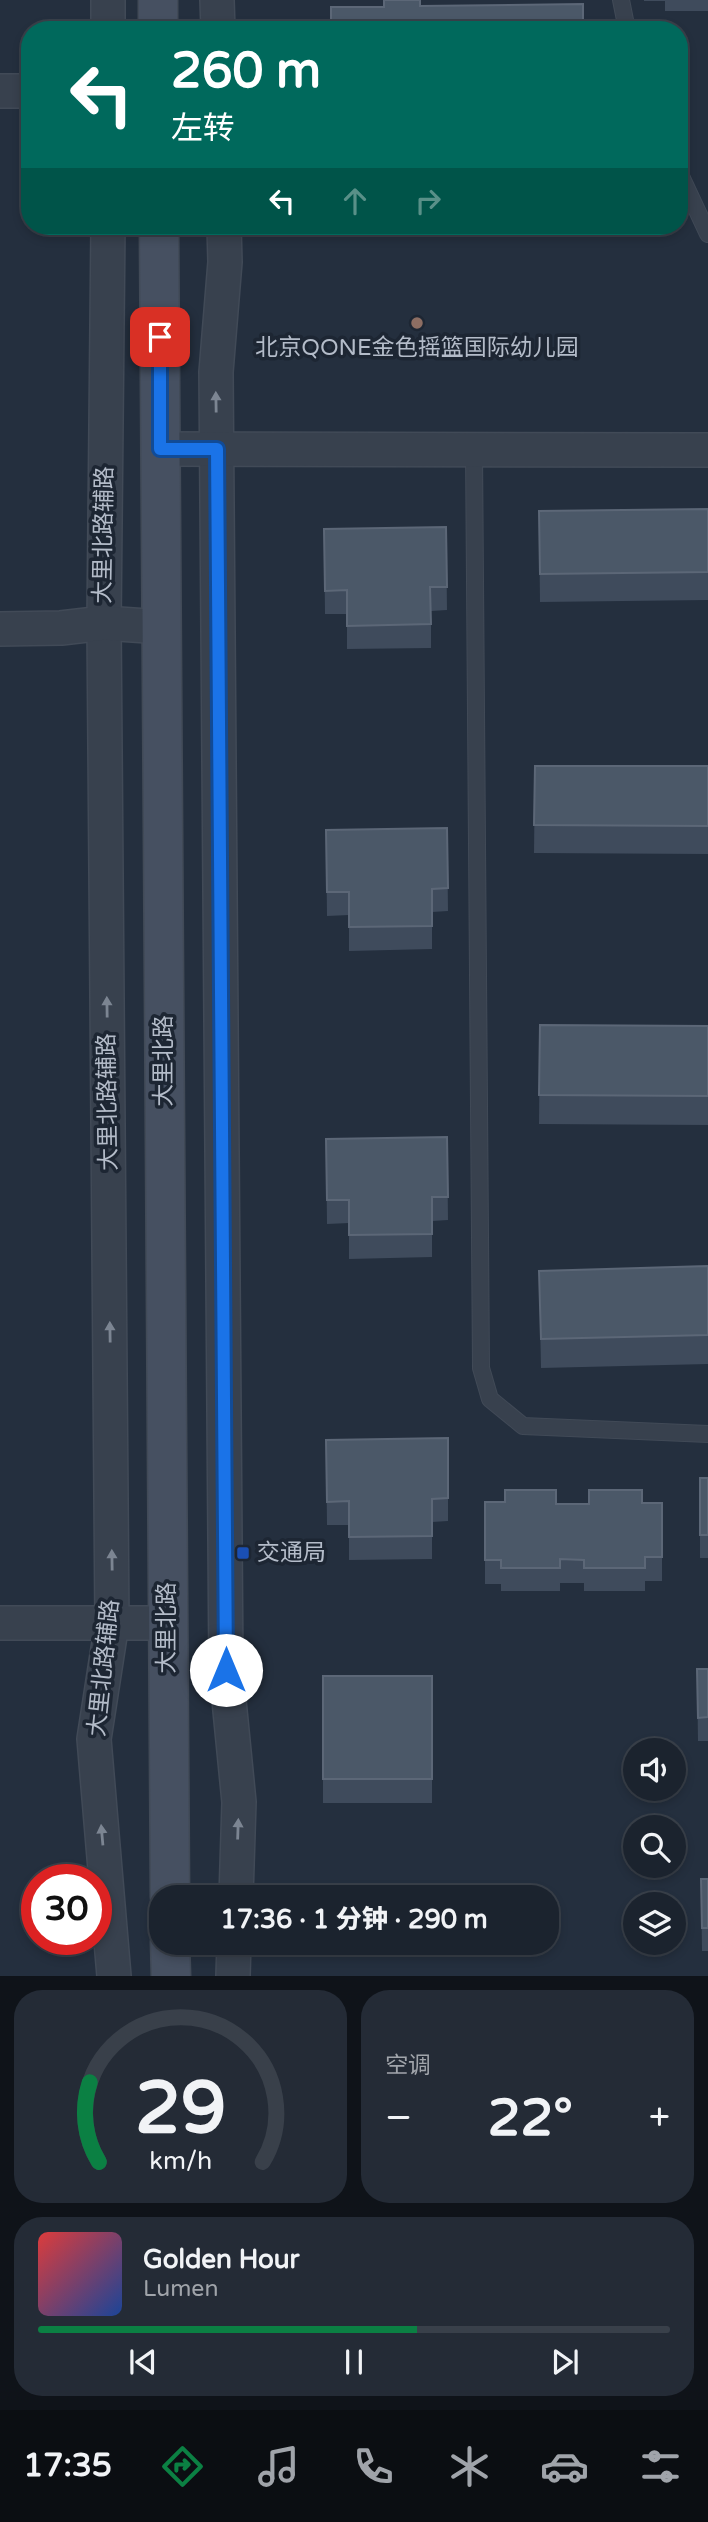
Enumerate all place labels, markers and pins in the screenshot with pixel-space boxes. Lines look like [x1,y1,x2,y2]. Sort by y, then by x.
pin [130,307,190,367]
marker: 北京QONE金色摇篮国际幼儿园 [409,315,425,331]
place label: 北京QONE金色摇篮国际幼儿园 [255,334,579,362]
place label: 交通局 [257,1539,326,1567]
marker: 交通局 [235,1545,251,1561]

